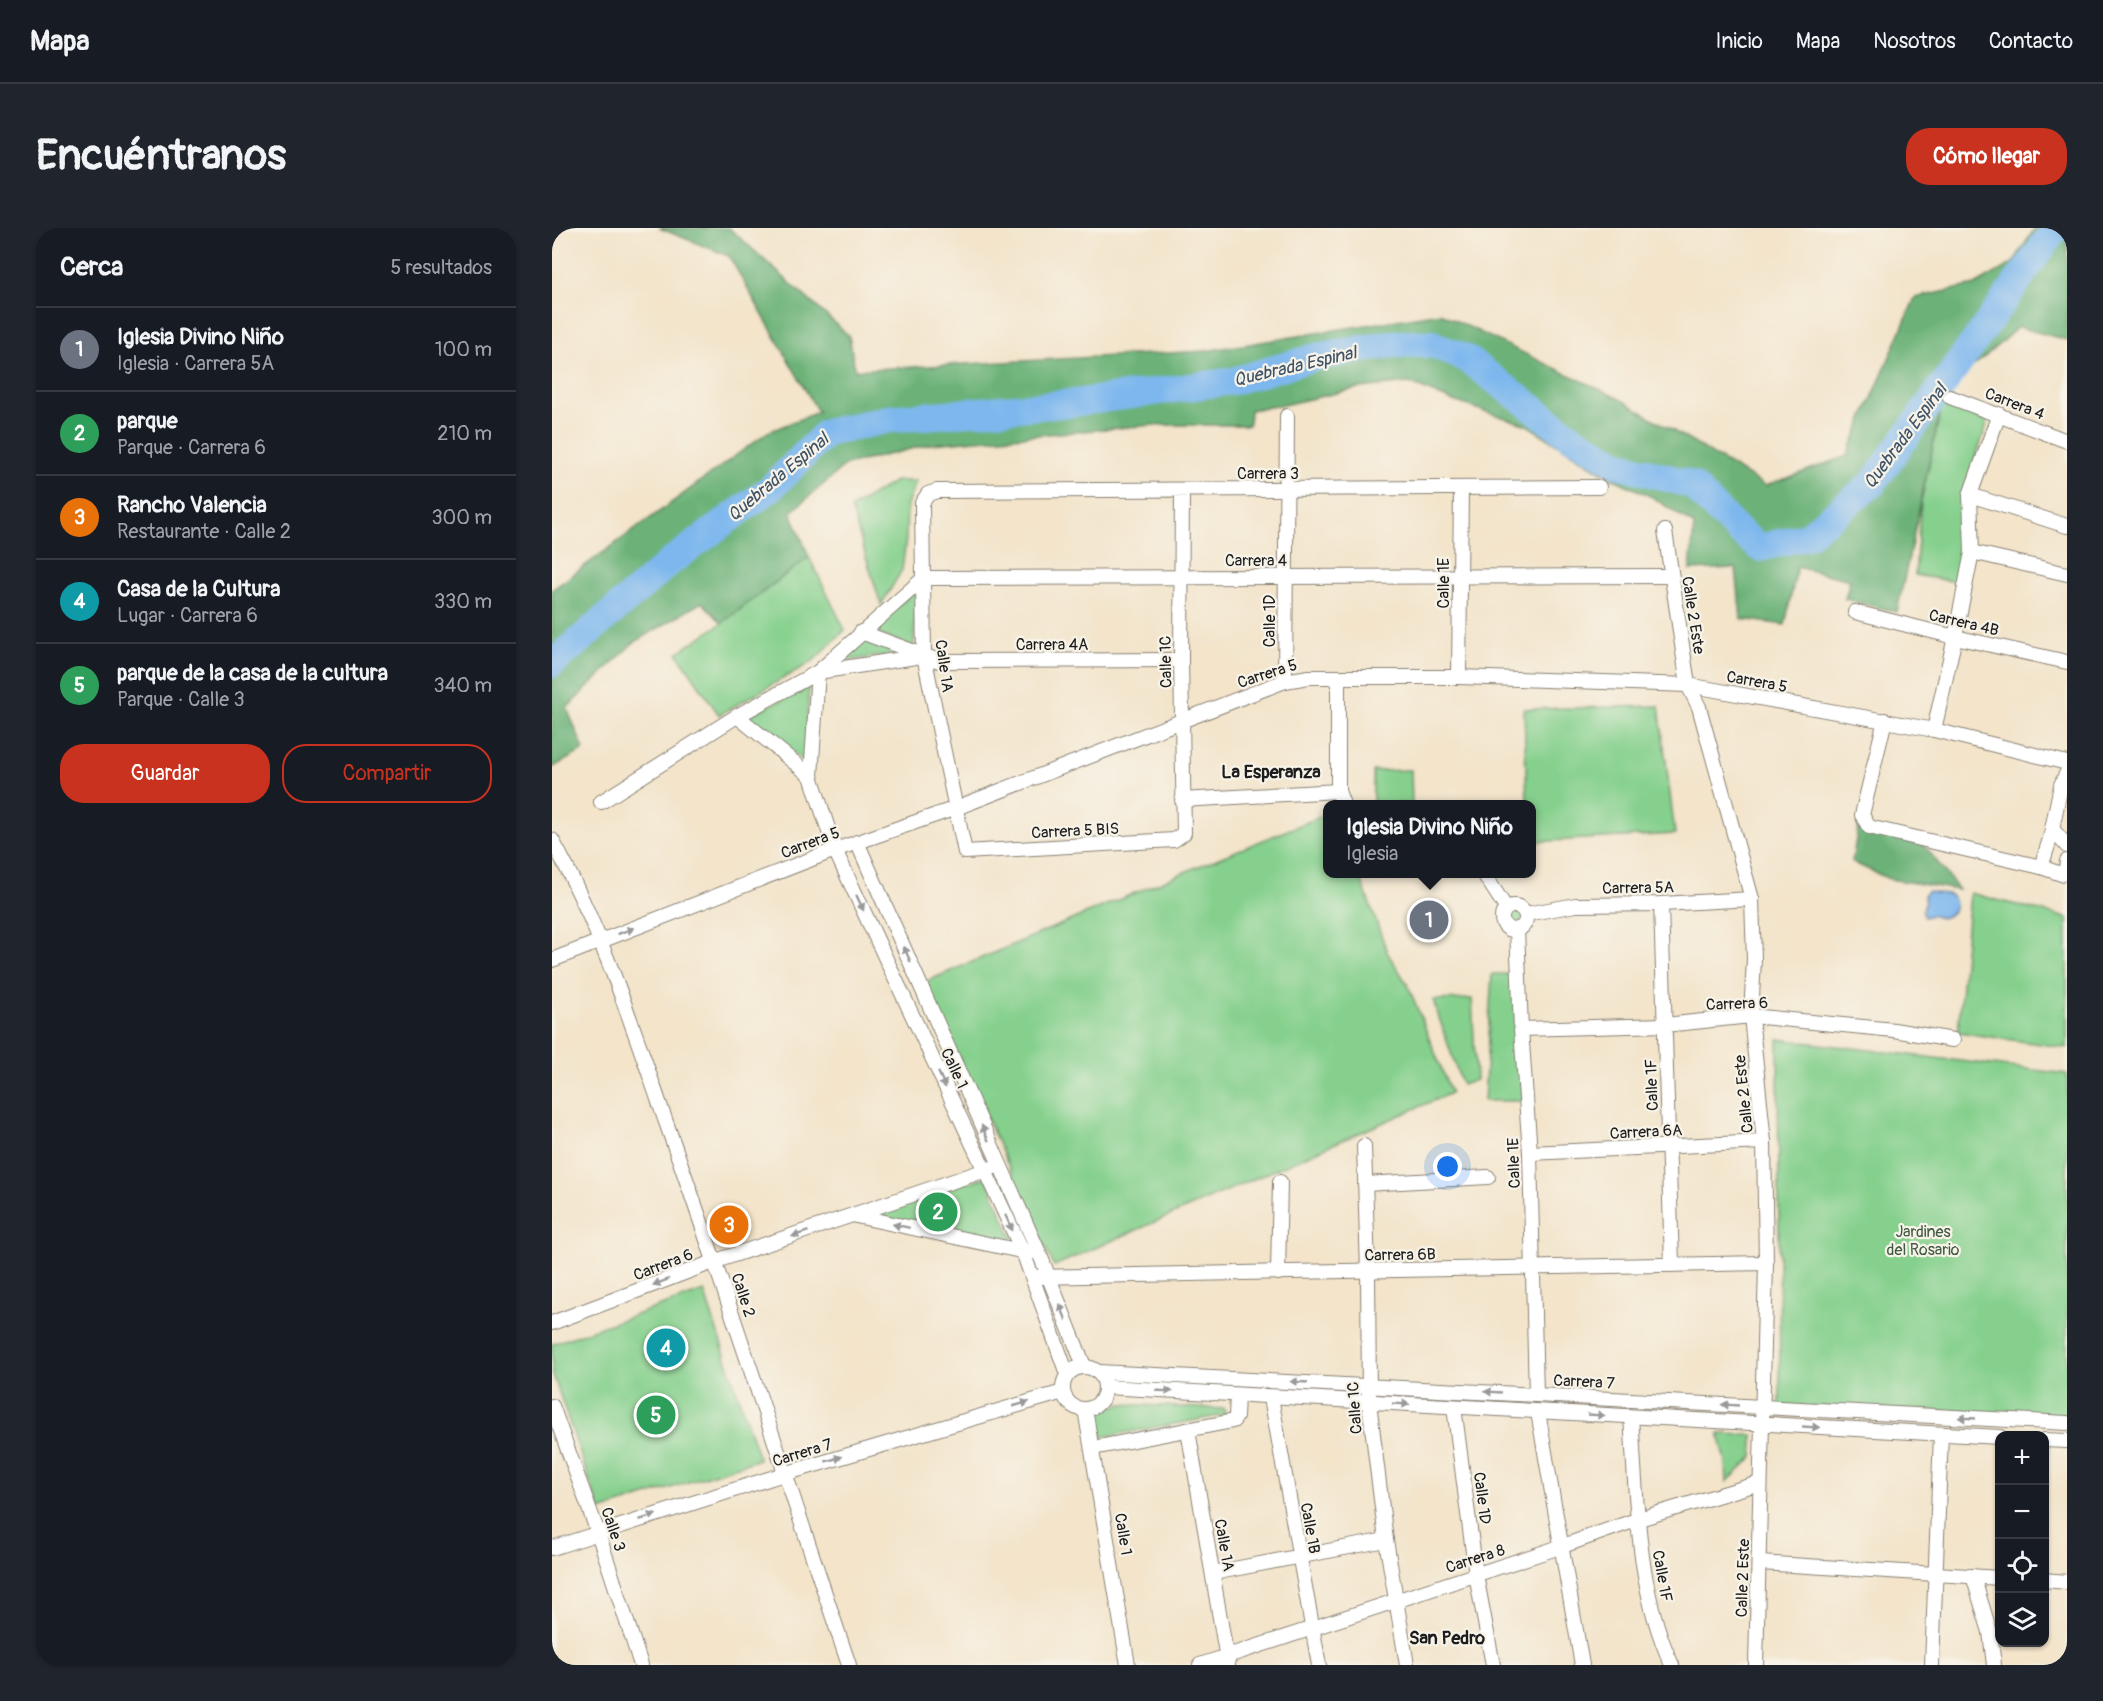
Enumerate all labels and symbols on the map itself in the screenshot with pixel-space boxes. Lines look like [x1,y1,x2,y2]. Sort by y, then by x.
water label: Quebrada Espinal [1231,341,1360,392]
water label: Quebrada Espinal [1858,378,1953,493]
street label: Carrera 4 [1982,383,2047,424]
water label: Quebrada Espinal [723,427,835,527]
street label: Carrera 3 [1237,464,1299,484]
street label: Carrera 4 [1225,551,1287,571]
street label: Calle 1E [1434,558,1454,608]
street label: Calle 2 Este [1677,575,1709,656]
street label: Calle 1D [1260,595,1280,647]
street label: Carrera 4B [1927,605,2001,641]
street label: Carrera 4A [1016,635,1088,655]
street label: Calle 1C [1156,635,1176,688]
street label: Calle 1A [930,639,958,694]
street label: Carrera 5 [1235,655,1300,693]
street label: Carrera 5 [1725,667,1789,697]
district label: La Esperanza [1221,761,1321,784]
street label: Carrera 5 BIS [1031,819,1119,843]
street label: Carrera 5 [778,823,843,863]
street label: Carrera 5A [1602,877,1674,899]
one-way arrow [856,894,865,912]
pin: 1 [1410,898,1448,942]
one-way arrow [617,926,635,935]
one-way arrow [902,946,911,963]
street label: Carrera 6 [1706,993,1768,1015]
street label: Calle 1 [936,1045,972,1092]
street label: Calle 2 Este [1730,1054,1758,1134]
street label: Calle 1F [1641,1058,1663,1111]
one-way arrow [938,1071,947,1088]
street label: Carrera 6A [1609,1120,1683,1144]
one-way arrow [981,1124,990,1141]
street label: Calle 1E [1503,1137,1525,1189]
your location [1433,1152,1462,1181]
pin: 2 [918,1190,958,1234]
pin: 3 [710,1202,748,1248]
one-way arrow [1005,1215,1014,1232]
one-way arrow [892,1220,910,1230]
park label: Jardines del Rosario [1887,1222,1960,1260]
one-way arrow [791,1230,809,1239]
street label: Carrera 6 [631,1244,696,1285]
street label: Carrera 6B [1364,1244,1436,1266]
street label: Calle 2 [727,1271,760,1320]
one-way arrow [652,1278,670,1287]
one-way arrow [1058,1302,1068,1320]
pin: 4 [646,1326,686,1370]
street label: Carrera 7 [1553,1370,1616,1394]
one-way arrow [1289,1377,1308,1386]
street label: Calle 1C [1343,1381,1367,1435]
one-way arrow [1155,1386,1174,1395]
one-way arrow [1484,1388,1503,1397]
pin: 5 [636,1392,676,1438]
one-way arrow [1012,1399,1030,1408]
one-way arrow [1392,1399,1411,1408]
one-way arrow [1720,1400,1739,1410]
one-way arrow [1586,1410,1605,1419]
one-way arrow [1957,1413,1976,1422]
one-way arrow [1802,1422,1821,1432]
street label: Carrera 7 [770,1434,835,1471]
one-way arrow [825,1454,843,1463]
street label: Calle 1D [1469,1471,1495,1525]
street label: Calle 1B [1296,1501,1324,1555]
street label: Calle 3 [596,1505,630,1554]
one-way arrow [639,1512,657,1521]
street label: Calle 1 [1110,1512,1136,1557]
street label: Calle 1A [1210,1517,1238,1573]
street label: Calle 2 Este [1732,1538,1754,1618]
street label: Carrera 8 [1443,1540,1507,1578]
street label: Calle 1F [1648,1549,1676,1604]
district label: San Pedro [1409,1627,1485,1650]

